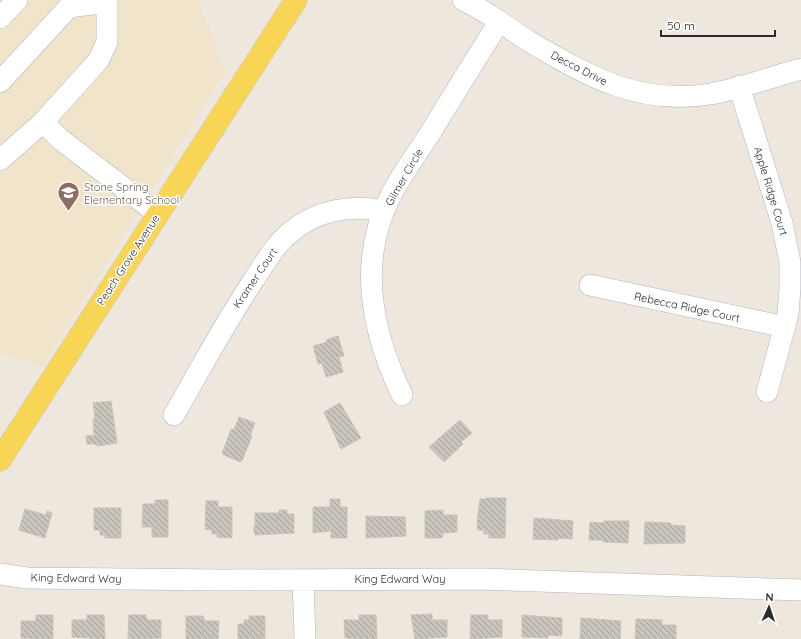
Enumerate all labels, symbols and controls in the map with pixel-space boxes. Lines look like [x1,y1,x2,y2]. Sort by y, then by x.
scale bar [661,12,775,38]
text: 50 m [667,18,695,33]
street label: Decca Drive [548,48,610,88]
street label: Apple Ridge Court [751,145,791,237]
street label: Gilmer Circle [382,146,426,208]
school or university icon: Stone Spring Elementary School [56,180,82,213]
place label: Stone Spring Elementary School [84,180,179,207]
street label: Peach Grove Avenue [93,212,163,308]
street label: Kramer Court [230,245,280,311]
street label: Rebecca Ridge Court [633,289,741,325]
street label: King Edward Way [30,570,122,586]
street label: King Edward Way [355,572,445,586]
north arrow [749,587,789,627]
text: N [765,590,774,604]

